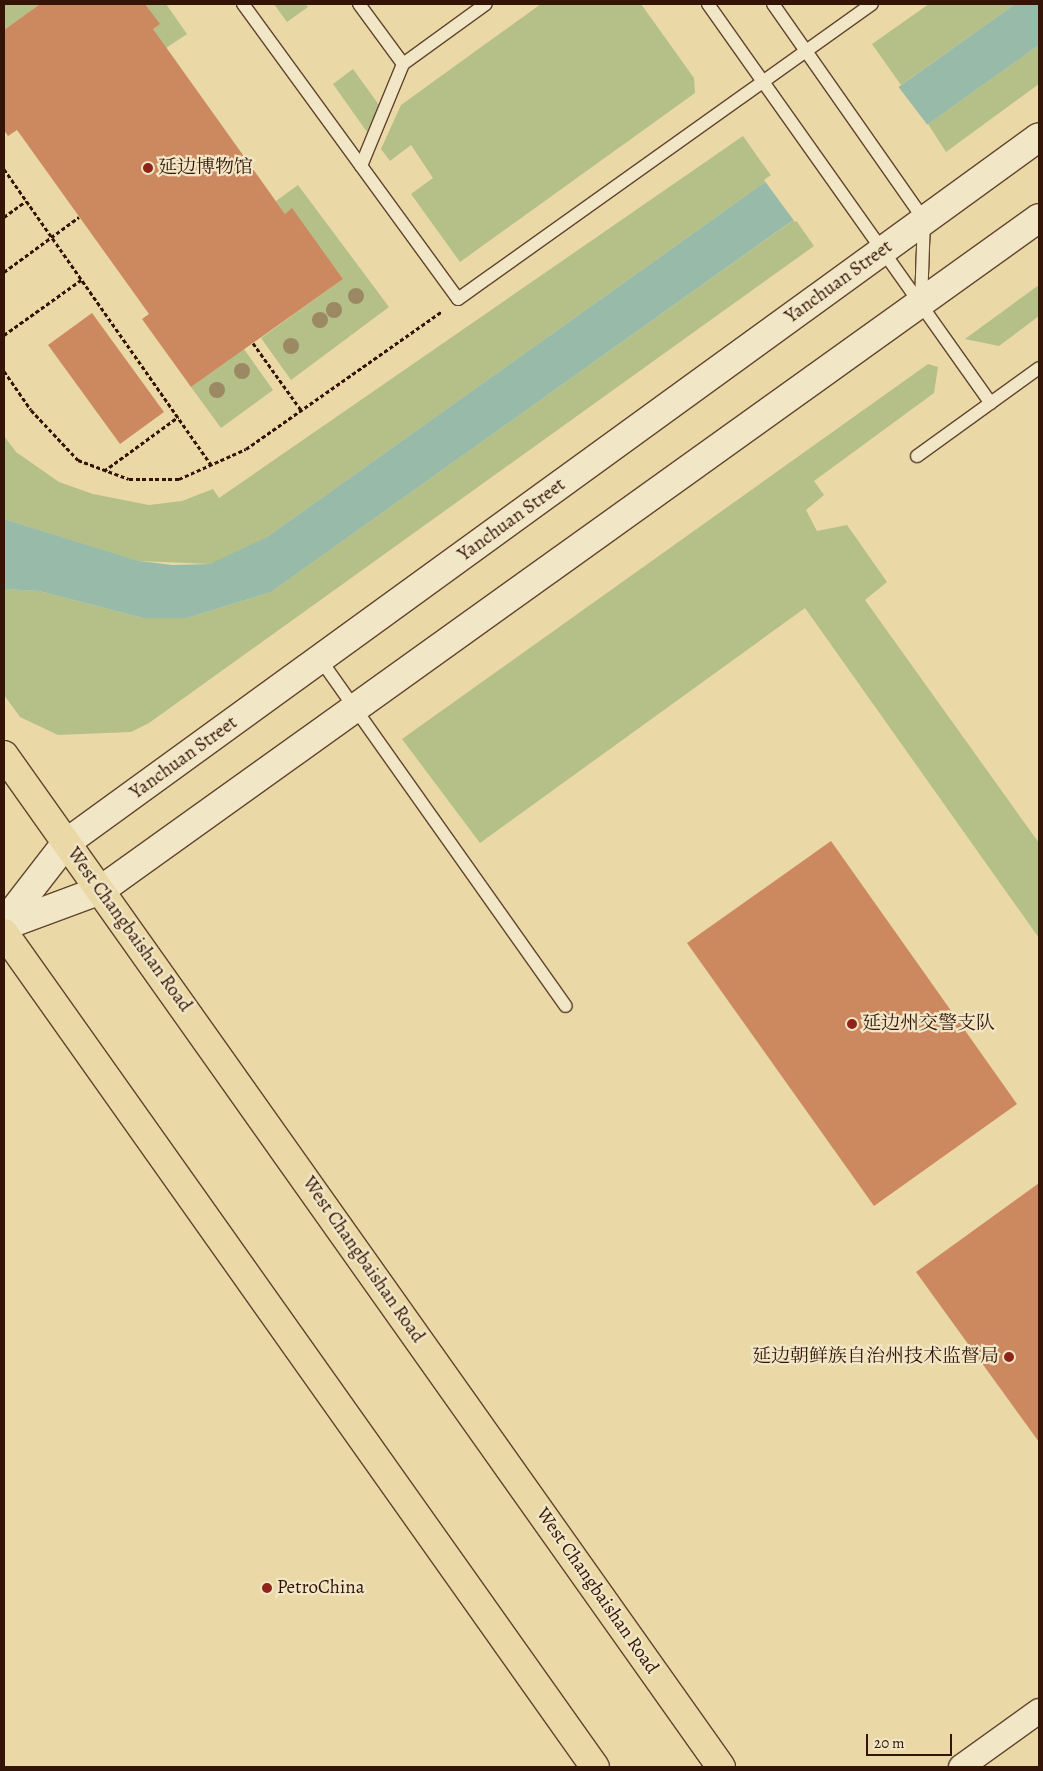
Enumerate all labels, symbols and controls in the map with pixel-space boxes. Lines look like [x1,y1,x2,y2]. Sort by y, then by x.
place label: 延边博物馆 [158,157,253,179]
marker: 延边博物馆 [142,162,154,174]
street label: Yanchuan Street [781,236,897,328]
street label: Yanchuan Street [454,474,570,566]
street label: Yanchuan Street [126,712,242,804]
street label: West Changbaishan Road [62,843,196,1017]
place label: 延边州交警支队 [862,1013,995,1035]
marker: 延边州交警支队 [846,1018,858,1030]
street label: West Changbaishan Road [297,1173,429,1347]
place label: 延边朝鲜族自治州技术监督局 [752,1346,999,1368]
marker: 延边朝鲜族自治州技术监督局 [1003,1351,1015,1363]
street label: West Changbaishan Road [531,1504,663,1678]
place label: PetroChina [277,1577,365,1599]
marker: PetroChina [261,1582,273,1594]
scale bar [868,1724,954,1756]
text: 20 m [874,1733,905,1753]

